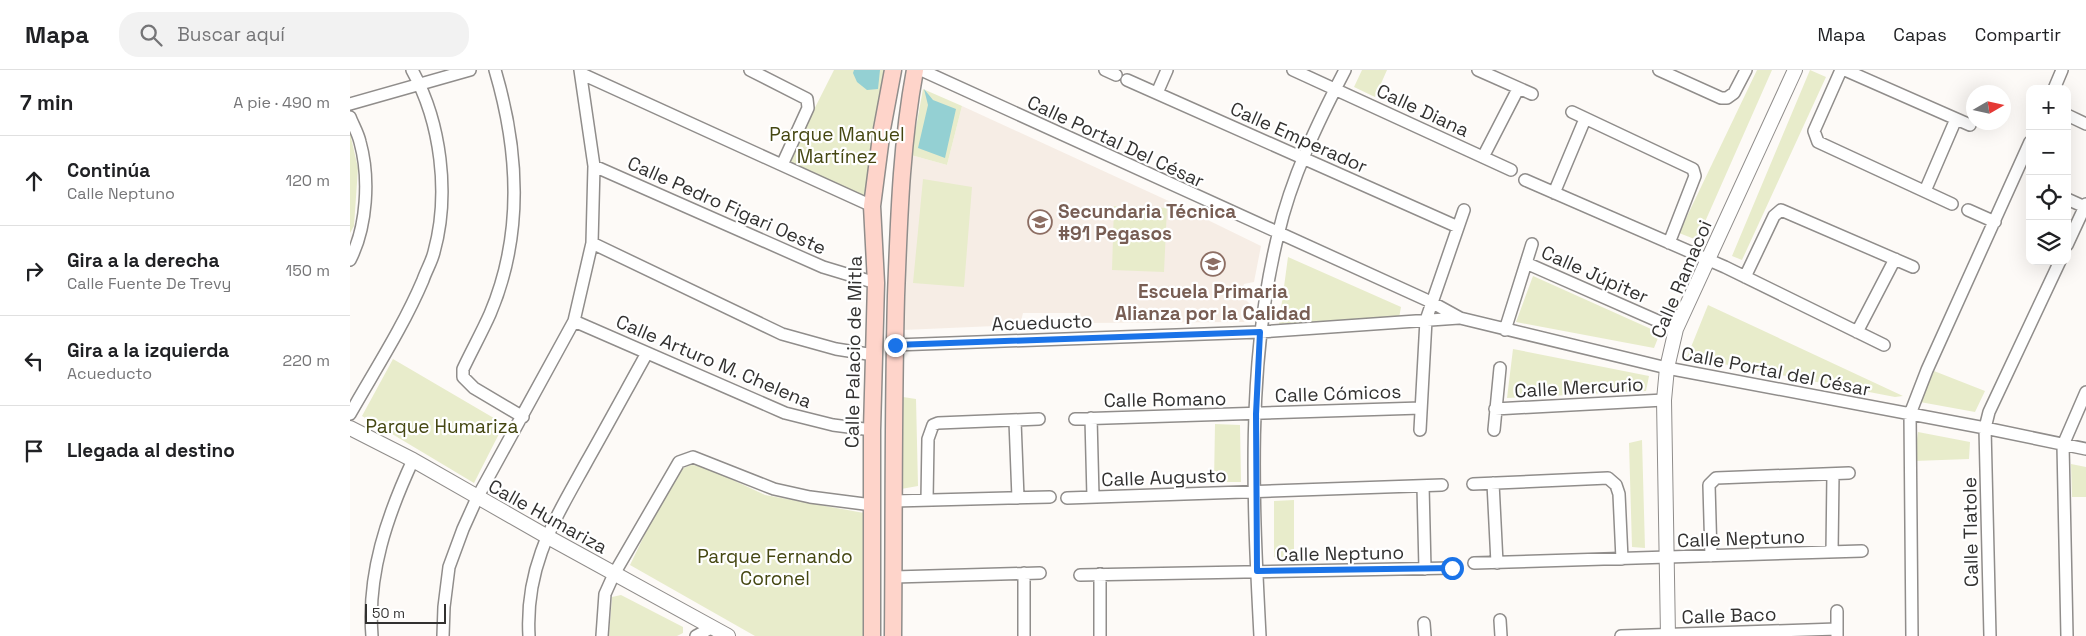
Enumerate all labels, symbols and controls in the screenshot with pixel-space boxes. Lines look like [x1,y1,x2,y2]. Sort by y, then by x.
search box [119,12,469,57]
text: Mapa [25,19,89,50]
icon: search [137,21,165,49]
text: Buscar aquí [177,22,285,47]
text: Mapa [1817,23,1865,46]
text: Capas [1893,23,1947,46]
text: Compartir [1975,23,2061,46]
street label: Calle Diana [1372,78,1473,143]
north arrow [1966,85,2011,130]
map controls [2026,85,2071,265]
button: + [2026,85,2071,130]
text: 7 min [20,89,73,116]
street label: Calle Portal Del César [1023,89,1208,193]
text: A pie · 490 m [233,92,330,113]
street label: Calle Emperador [1226,96,1371,179]
park label: Parque Manuel Martínez [769,122,905,169]
button: − [2026,130,2071,175]
street label: Calle Pedro Figari Oeste [624,150,830,261]
text: Continúa [67,158,150,183]
icon: ahead [20,167,48,195]
text: 120 m [286,170,330,191]
button: locate [2026,175,2071,220]
text: Calle Neptuno [67,183,175,204]
place label: Secundaria Técnica #91 Pegasos [1058,199,1236,246]
school or university icon: Secundaria Técnica #91 Pegasos [1027,209,1053,235]
street label: Calle Ramacoi [1645,216,1718,342]
button: layers [2026,220,2071,265]
street label: Calle Júpiter [1537,240,1652,309]
text: Gira a la derecha [67,248,219,273]
school or university icon: Escuela Primaria Alianza por la Calidad [1200,251,1226,277]
street label: Calle Palacio de Mitla [839,256,868,448]
icon: right [20,257,48,285]
text: 150 m [286,260,330,281]
text: Calle Fuente De Trevy [67,273,231,294]
place label: Escuela Primaria Alianza por la Calidad [1115,279,1311,326]
street label: Acueducto [991,308,1093,337]
street label: Calle Arturo M. Chelena [612,309,816,414]
route end [884,334,907,357]
text: Gira a la izquierda [67,338,229,363]
street label: Calle Portal del César [1679,341,1873,402]
icon: left [20,347,48,375]
text: 220 m [283,350,330,371]
text: Acueducto [67,363,152,384]
street label: Calle Mercurio [1514,372,1644,403]
street label: Calle Cómicos [1274,379,1402,408]
street label: Calle Romano [1103,386,1227,413]
park label: Parque Humariza [366,414,519,439]
icon: arrive [20,437,48,465]
text: Llegada al destino [67,438,235,463]
street label: Calle Augusto [1101,463,1227,492]
street label: Calle Humariza [484,473,612,560]
street label: Calle Tlatole [1957,477,1984,587]
street label: Calle Neptuno [1677,524,1805,553]
street label: Calle Neptuno [1276,540,1404,567]
park label: Parque Fernando Coronel [697,544,853,591]
route start [1441,557,1464,580]
scale bar [365,601,446,624]
street label: Calle Baco [1681,601,1777,630]
text: 50 m [372,604,405,622]

